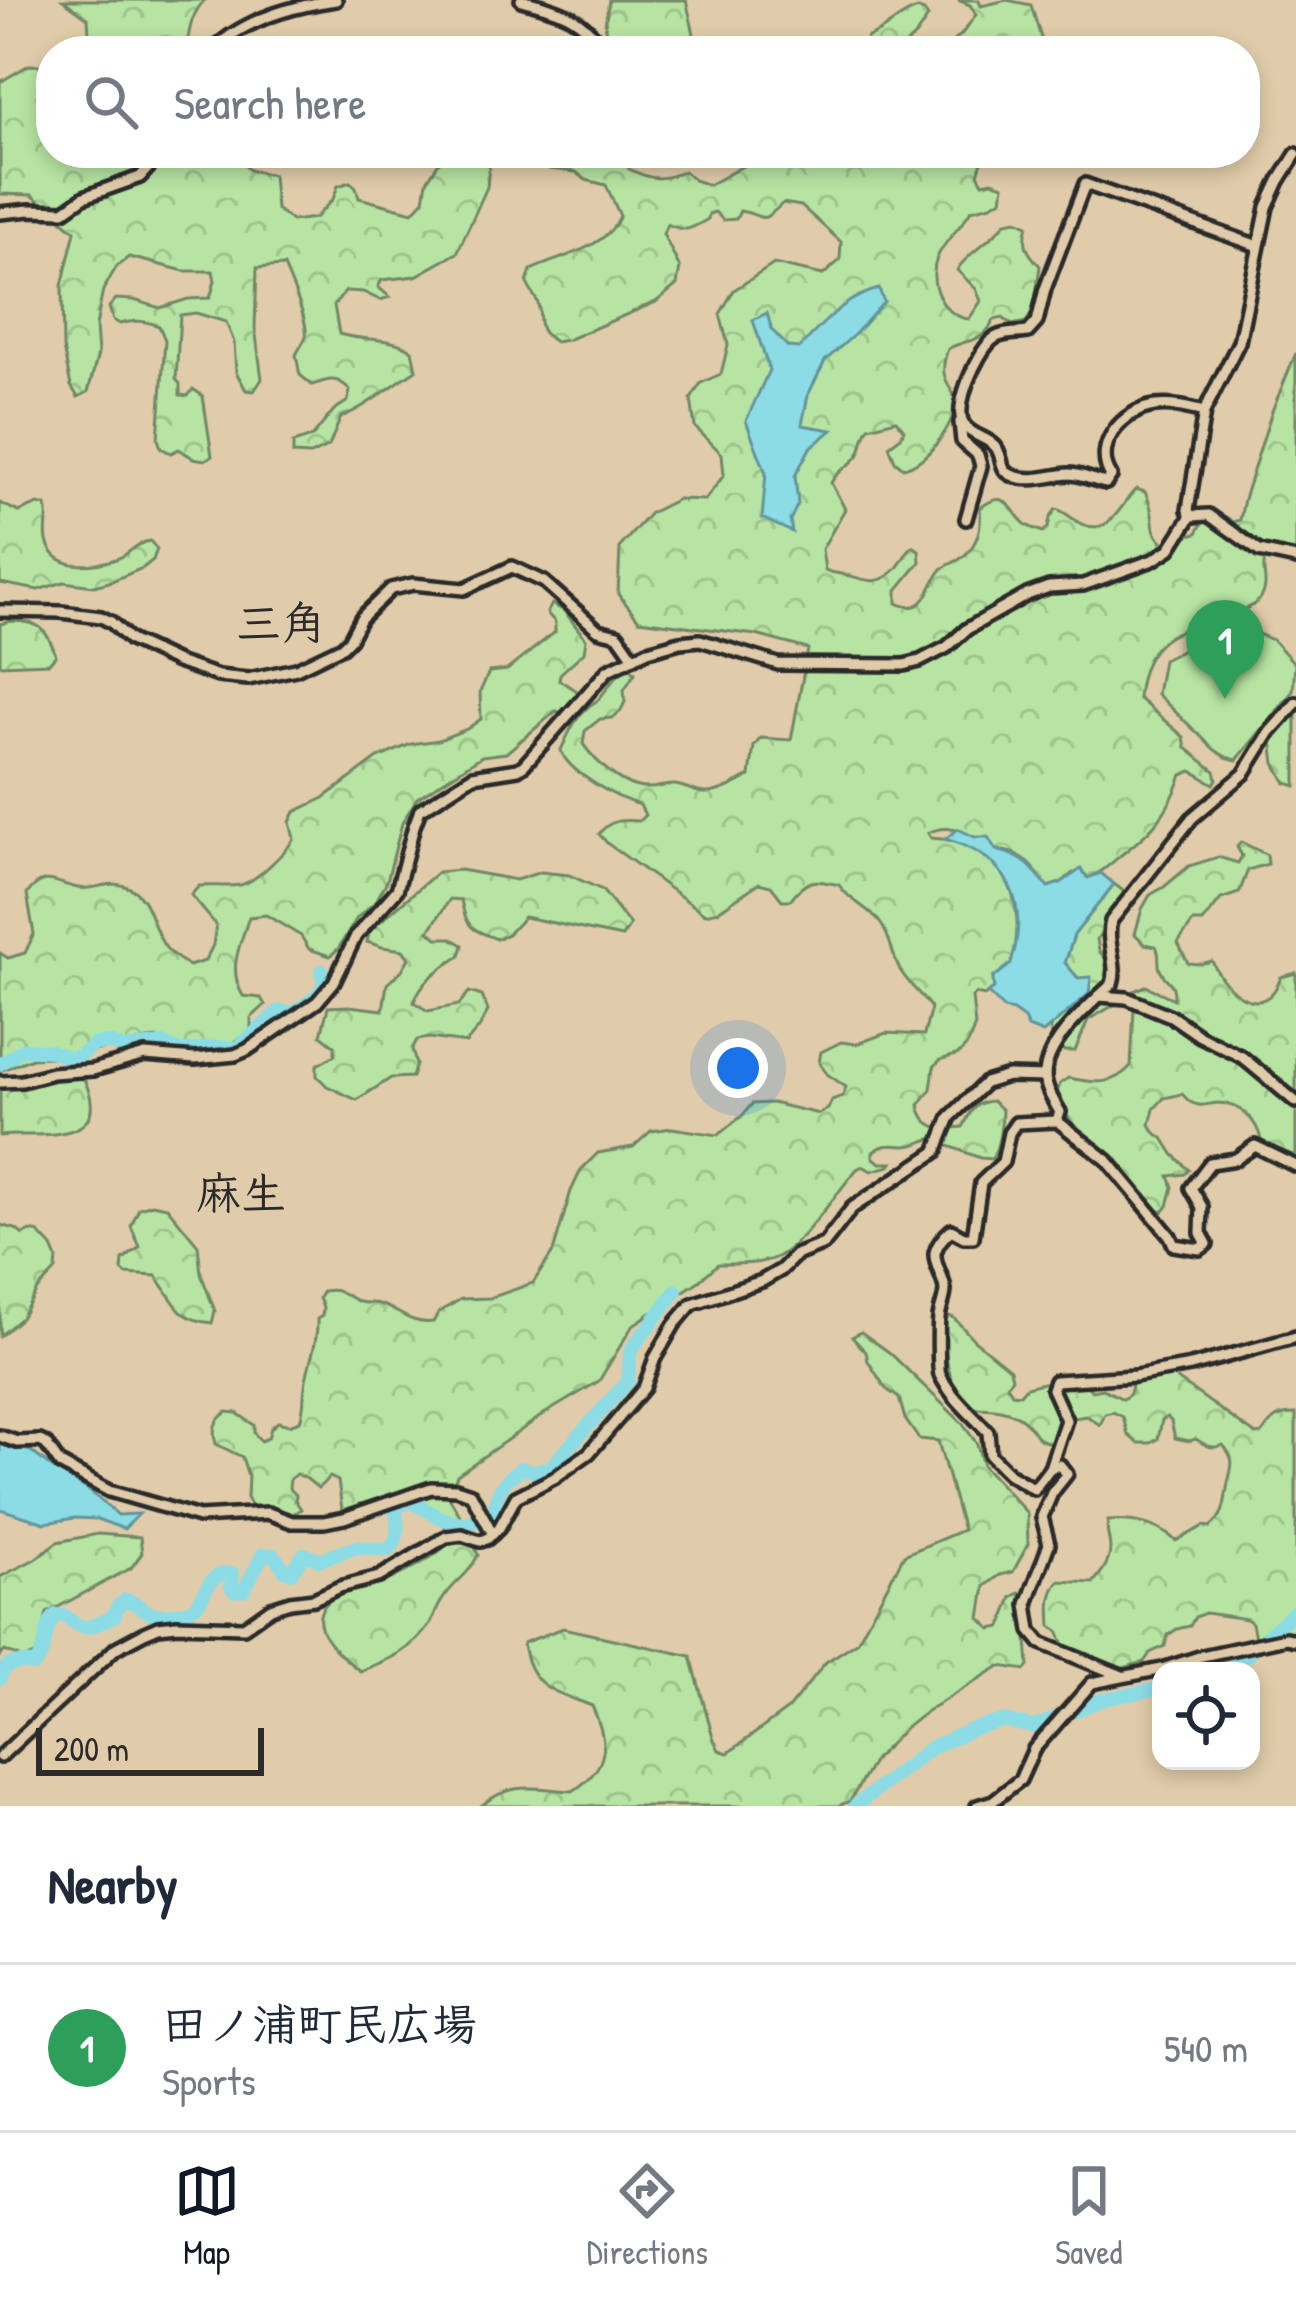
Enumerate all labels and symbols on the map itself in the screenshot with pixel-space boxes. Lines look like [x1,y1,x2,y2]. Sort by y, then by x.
district label: 三角 [236,592,326,653]
pin: 1 [1186,600,1264,699]
your location [708,1038,768,1098]
district label: 麻生 [196,1162,286,1223]
scale bar [36,1722,264,1775]

